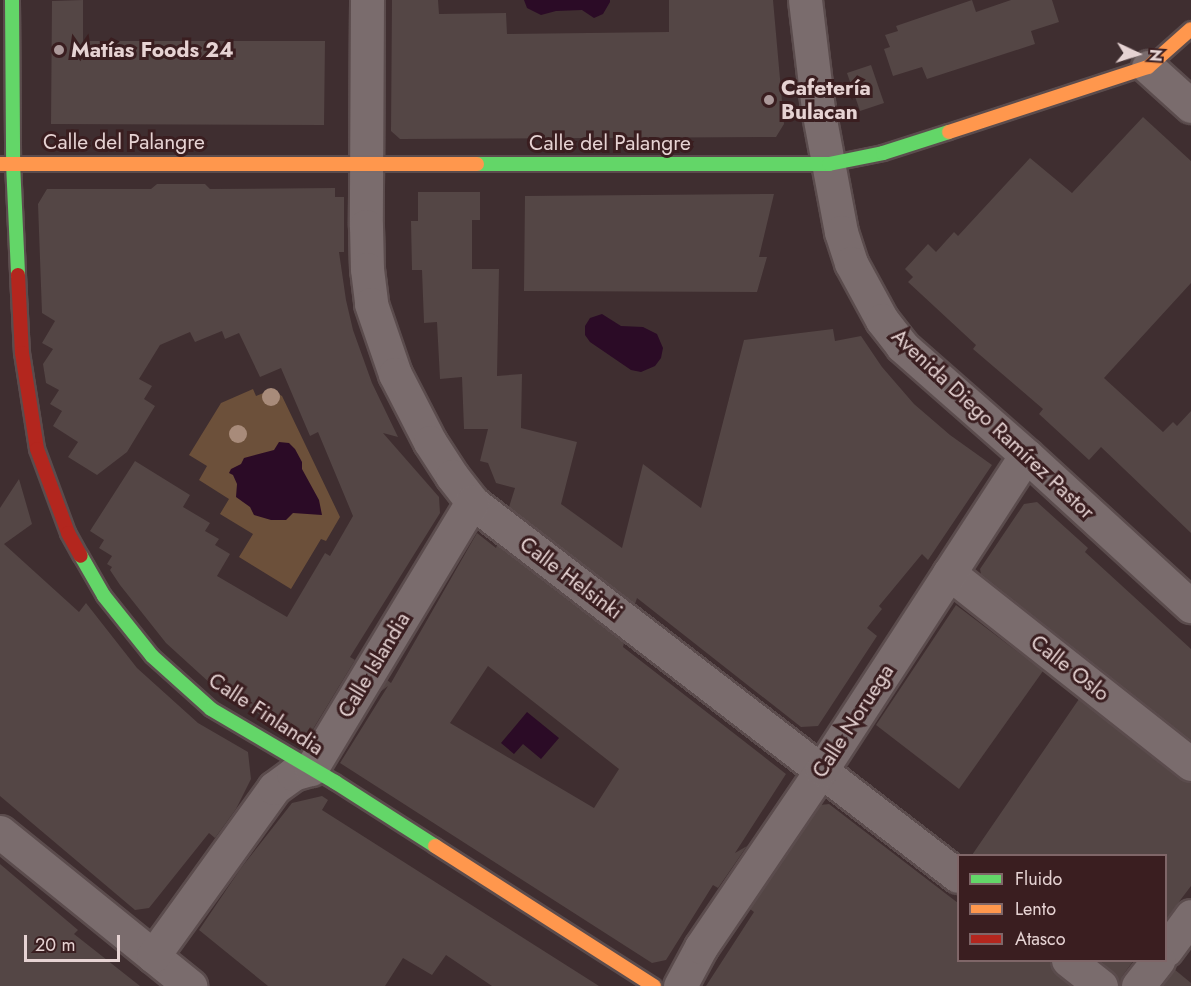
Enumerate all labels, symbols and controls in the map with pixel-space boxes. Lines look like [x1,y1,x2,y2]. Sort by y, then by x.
north arrow [1107,24,1167,84]
place label: Matías Foods 24 [71,37,234,63]
marker: Matías Foods 24 [52,43,66,57]
text: N [1144,48,1167,62]
place label: Cafetería Bulacan [781,75,871,125]
marker: Cafetería Bulacan [762,93,776,107]
street label: Calle del Palangre [43,129,205,155]
street label: Calle del Palangre [529,130,691,156]
street label: Avenida Diego Ramírez Pastor [886,323,1100,525]
street label: Calle Helsinki [515,531,627,625]
street label: Calle Islandia [333,608,415,722]
street label: Calle Oslo [1026,630,1114,706]
street label: Calle Noruega [807,660,899,782]
street label: Calle Finlandia [204,668,328,760]
legend [957,854,1167,962]
text: Fluido [1015,866,1062,892]
text: Lento [1015,896,1056,922]
scale bar [27,923,123,961]
text: Atasco [1015,926,1066,952]
text: 20 m [35,932,75,958]

